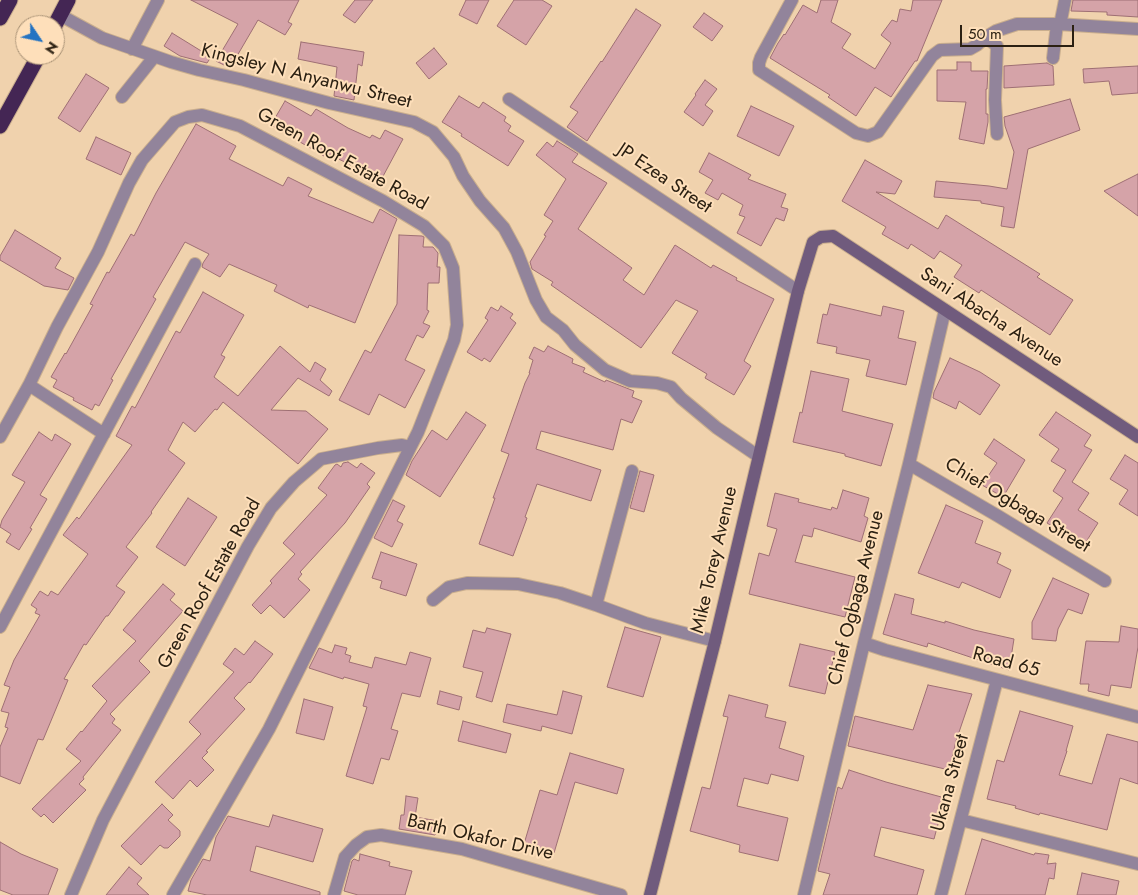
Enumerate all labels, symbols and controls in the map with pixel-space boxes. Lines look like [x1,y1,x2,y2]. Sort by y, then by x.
north arrow [15,15,65,65]
scale bar [963,15,1077,47]
text: 50 m [968,23,1002,45]
text: N [40,38,63,58]
street label: Kingsley N Anyanwu Street [198,40,414,114]
street label: Green Roof Estate Road [253,104,431,216]
street label: JP Ezea Street [612,139,716,219]
street label: Sani Abacha Avenue [915,263,1067,373]
street label: Chief Ogbaga Street [940,454,1094,558]
street label: Mike Torey Avenue [687,484,743,636]
street label: Green Roof Estate Road [154,495,266,673]
street label: Chief Ogbaga Avenue [824,508,890,688]
street label: Road 65 [970,643,1042,683]
street label: Ukana Street [927,732,975,834]
street label: Barth Okafor Drive [405,810,555,866]

